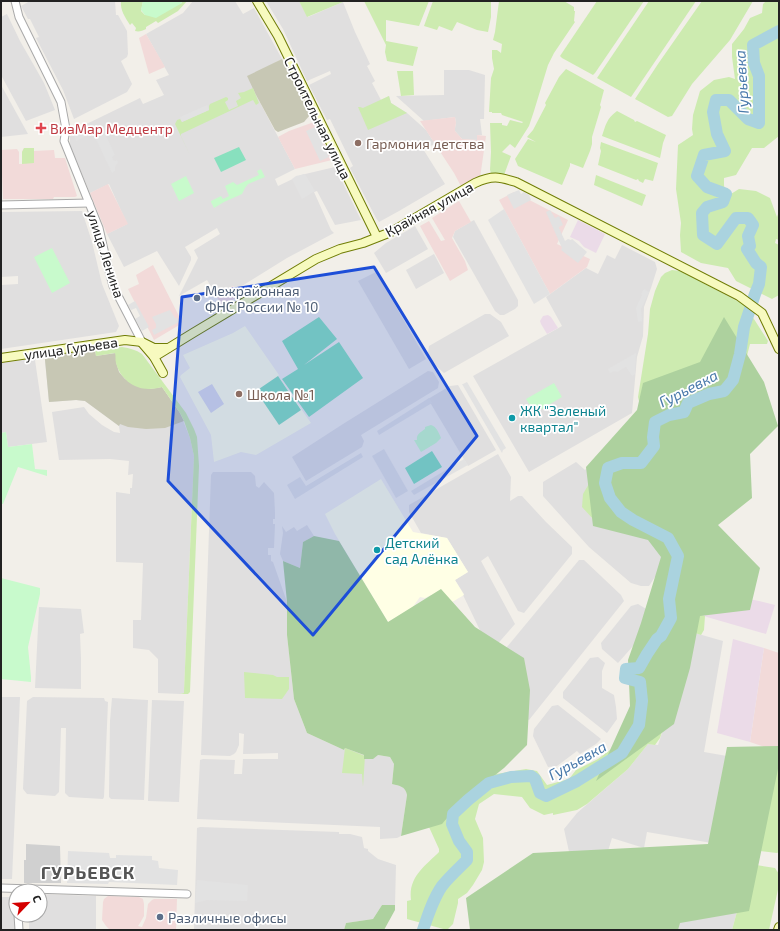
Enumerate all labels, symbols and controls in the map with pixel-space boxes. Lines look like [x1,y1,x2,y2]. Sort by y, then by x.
water label: Гурьевка [730,50,752,114]
street label: Строительная улица [281,54,355,182]
place label: ВиаМар Медцентр [50,120,173,137]
marker: ВиаМар Медцентр [35,122,47,134]
place label: Гармония детства [366,135,484,152]
marker: Гармония детства [353,138,363,148]
street label: Крайняя улица [382,178,476,240]
street label: улица Ленина [84,208,128,300]
place label: Межрайонная ФНС России № 10 [205,282,318,315]
marker: Межрайонная ФНС России № 10 [192,293,202,303]
street label: улица Гурьева [23,333,119,363]
water label: Гурьевка [655,365,721,411]
place label: Школа №1 [247,386,315,403]
marker: Школа №1 [234,389,244,399]
place label: ЖК "Зеленый квартал" [520,402,606,435]
marker: ЖК "Зеленый квартал" [507,413,517,423]
place label: Детский сад Алёнка [385,534,458,567]
marker: Детский сад Алёнка [372,545,382,555]
water label: Гурьевка [545,737,609,783]
district label: ГУРЬЕВСК [41,861,135,883]
north arrow [8,883,48,923]
text: С [30,893,45,905]
place label: Различные офисы [168,909,287,926]
marker: Различные офисы [155,912,165,922]

